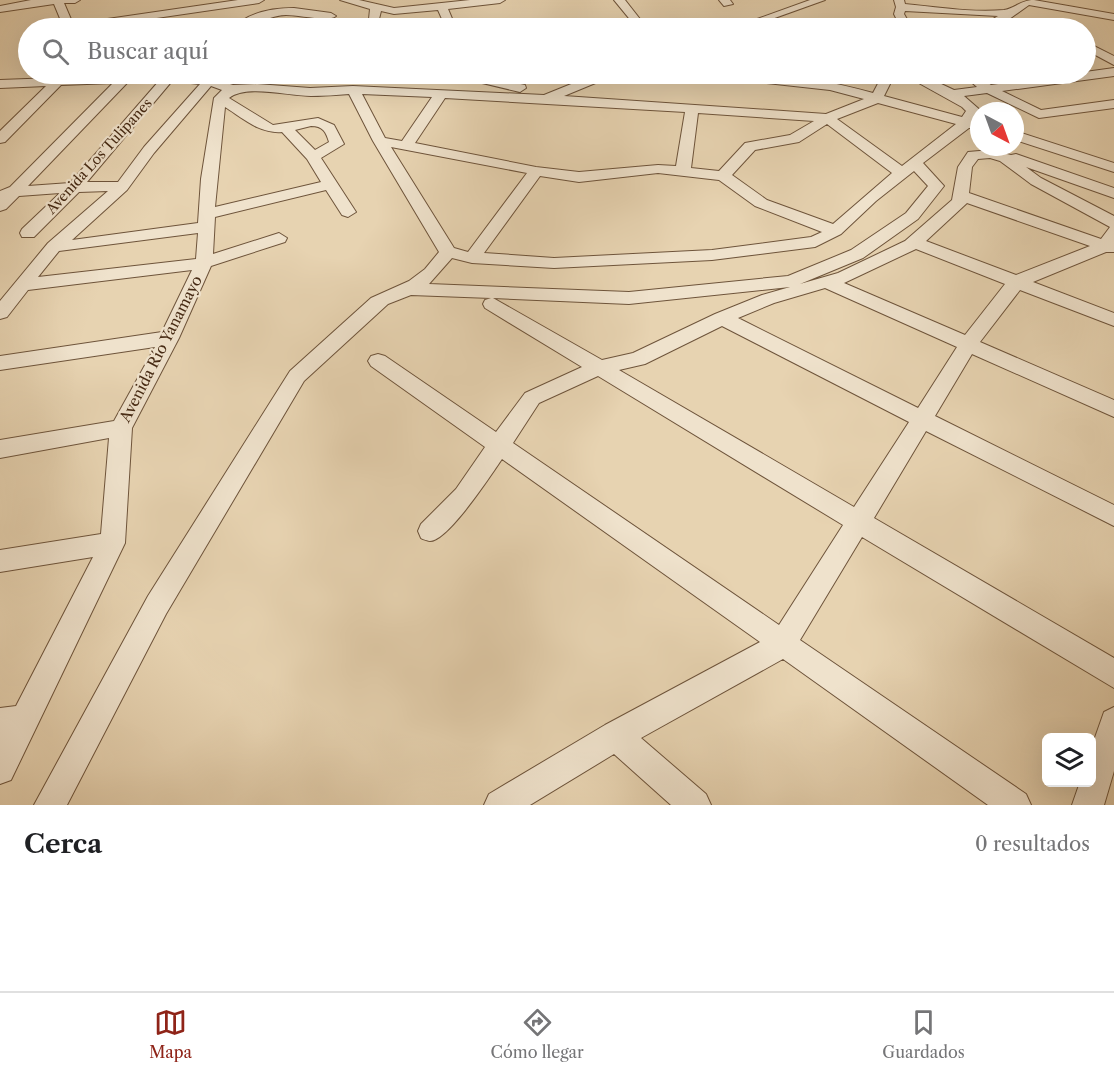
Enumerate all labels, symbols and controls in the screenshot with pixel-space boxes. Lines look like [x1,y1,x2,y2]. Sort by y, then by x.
search box [18,18,1096,84]
icon: search [39,35,72,68]
text: Buscar aquí [87,38,209,65]
street label: Avenida Los Tulipanes [41,94,156,219]
north arrow [970,102,1024,156]
street label: Avenida Río Yanamayo [115,272,206,426]
map controls [1042,733,1096,787]
button: layers [1042,733,1096,787]
text: Cerca [24,828,102,860]
text: 0 resultados [975,832,1090,856]
tab: Mapa [149,1006,192,1062]
tab: Cómo llegar [491,1006,584,1062]
tab: Guardados [882,1006,965,1062]

